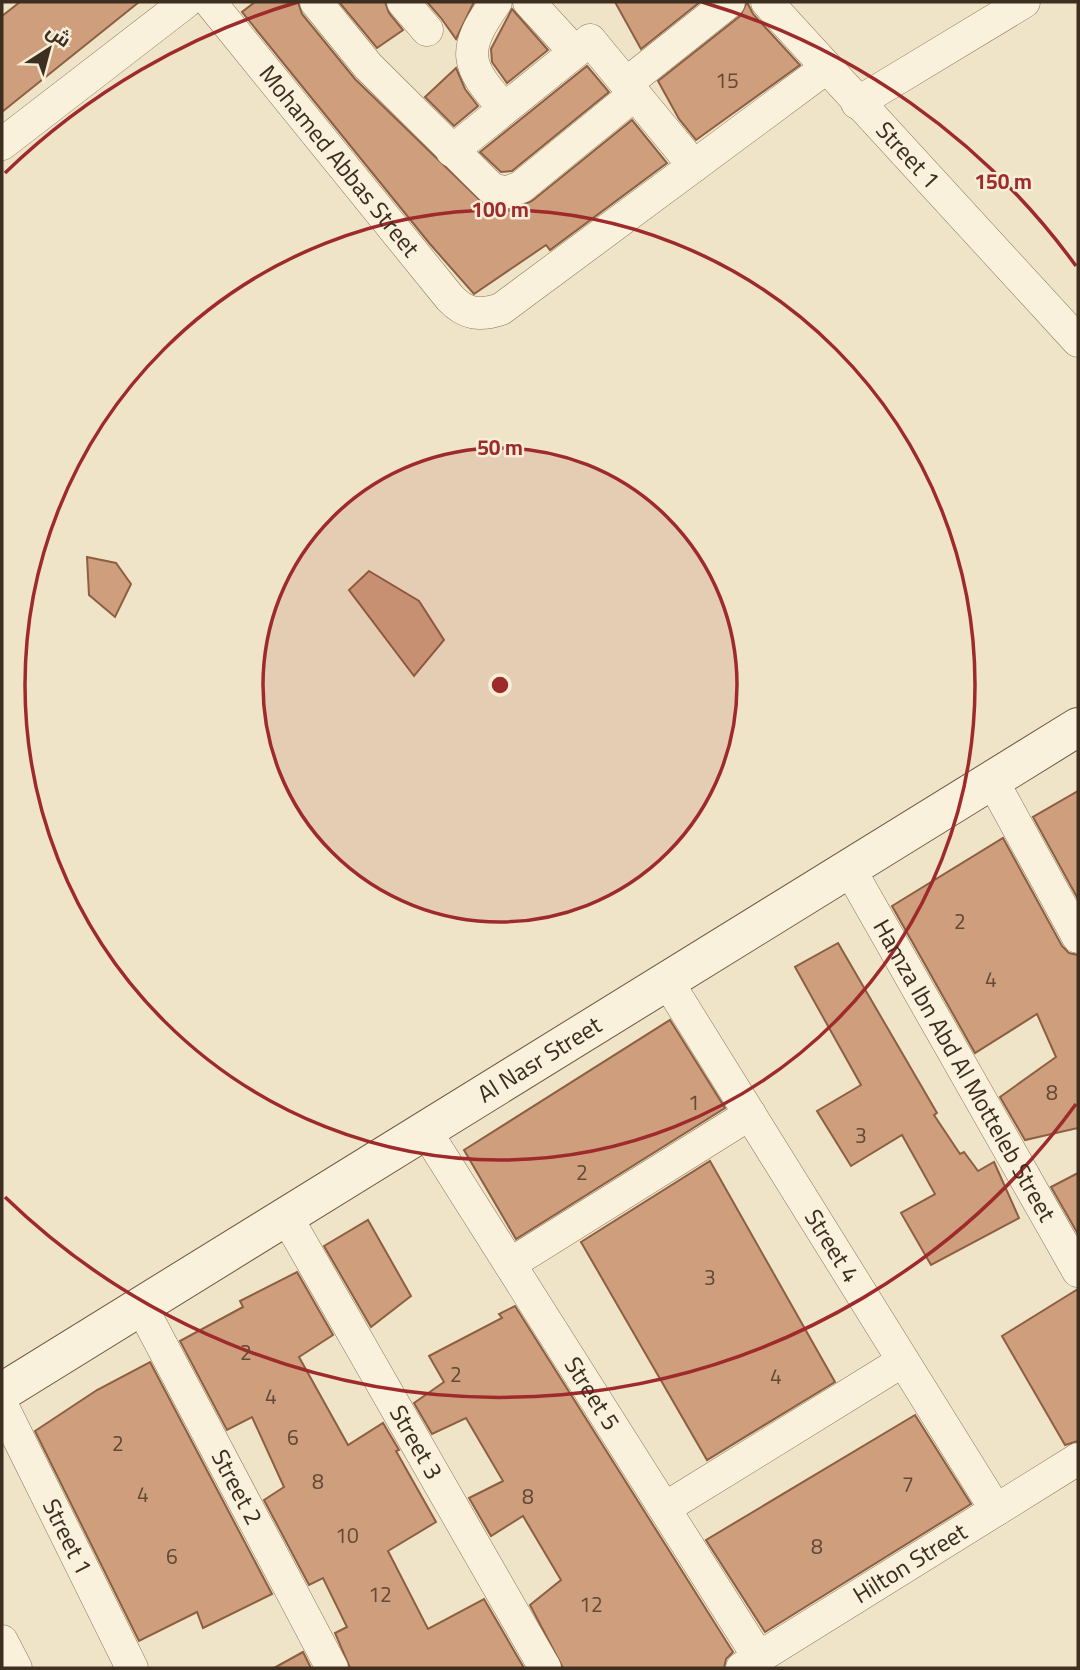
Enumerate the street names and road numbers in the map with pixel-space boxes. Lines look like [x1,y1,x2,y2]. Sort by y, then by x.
street label: Mohamed Abbas Street [247,54,432,268]
street label: Street 1 [864,110,952,200]
street label: Hamza Ibn Abd Al Motteleb Street [860,910,1069,1231]
street label: Al Nasr Street [468,1003,611,1115]
street label: Street 4 [792,1200,873,1292]
street label: Street 5 [552,1347,633,1440]
street label: Street 3 [377,1396,456,1488]
street label: Street 2 [198,1441,276,1533]
street label: Street 1 [30,1490,106,1583]
street label: Hilton Street [843,1510,977,1616]

